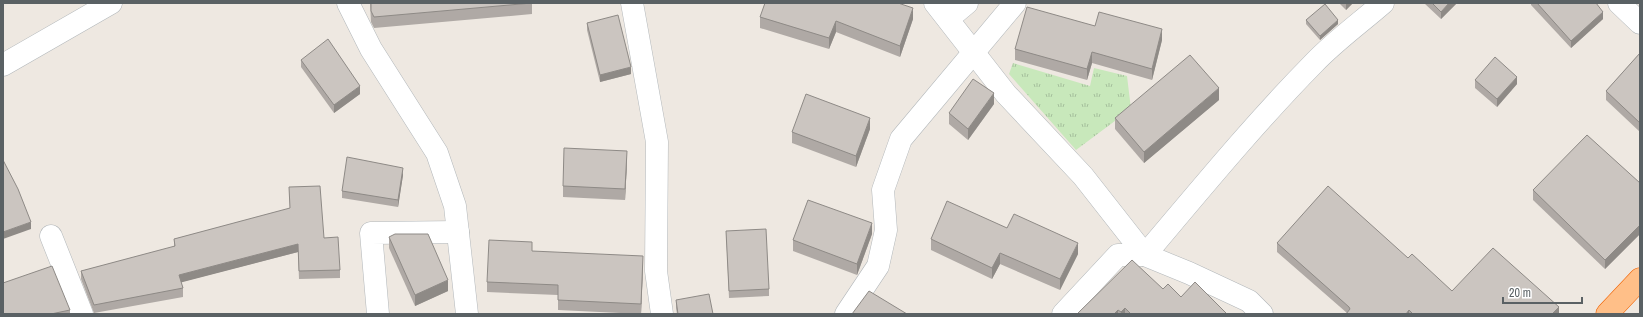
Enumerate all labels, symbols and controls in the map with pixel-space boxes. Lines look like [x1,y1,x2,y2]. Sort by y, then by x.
scale bar [1503,279,1582,305]
text: 20 m [1509,285,1531,301]

